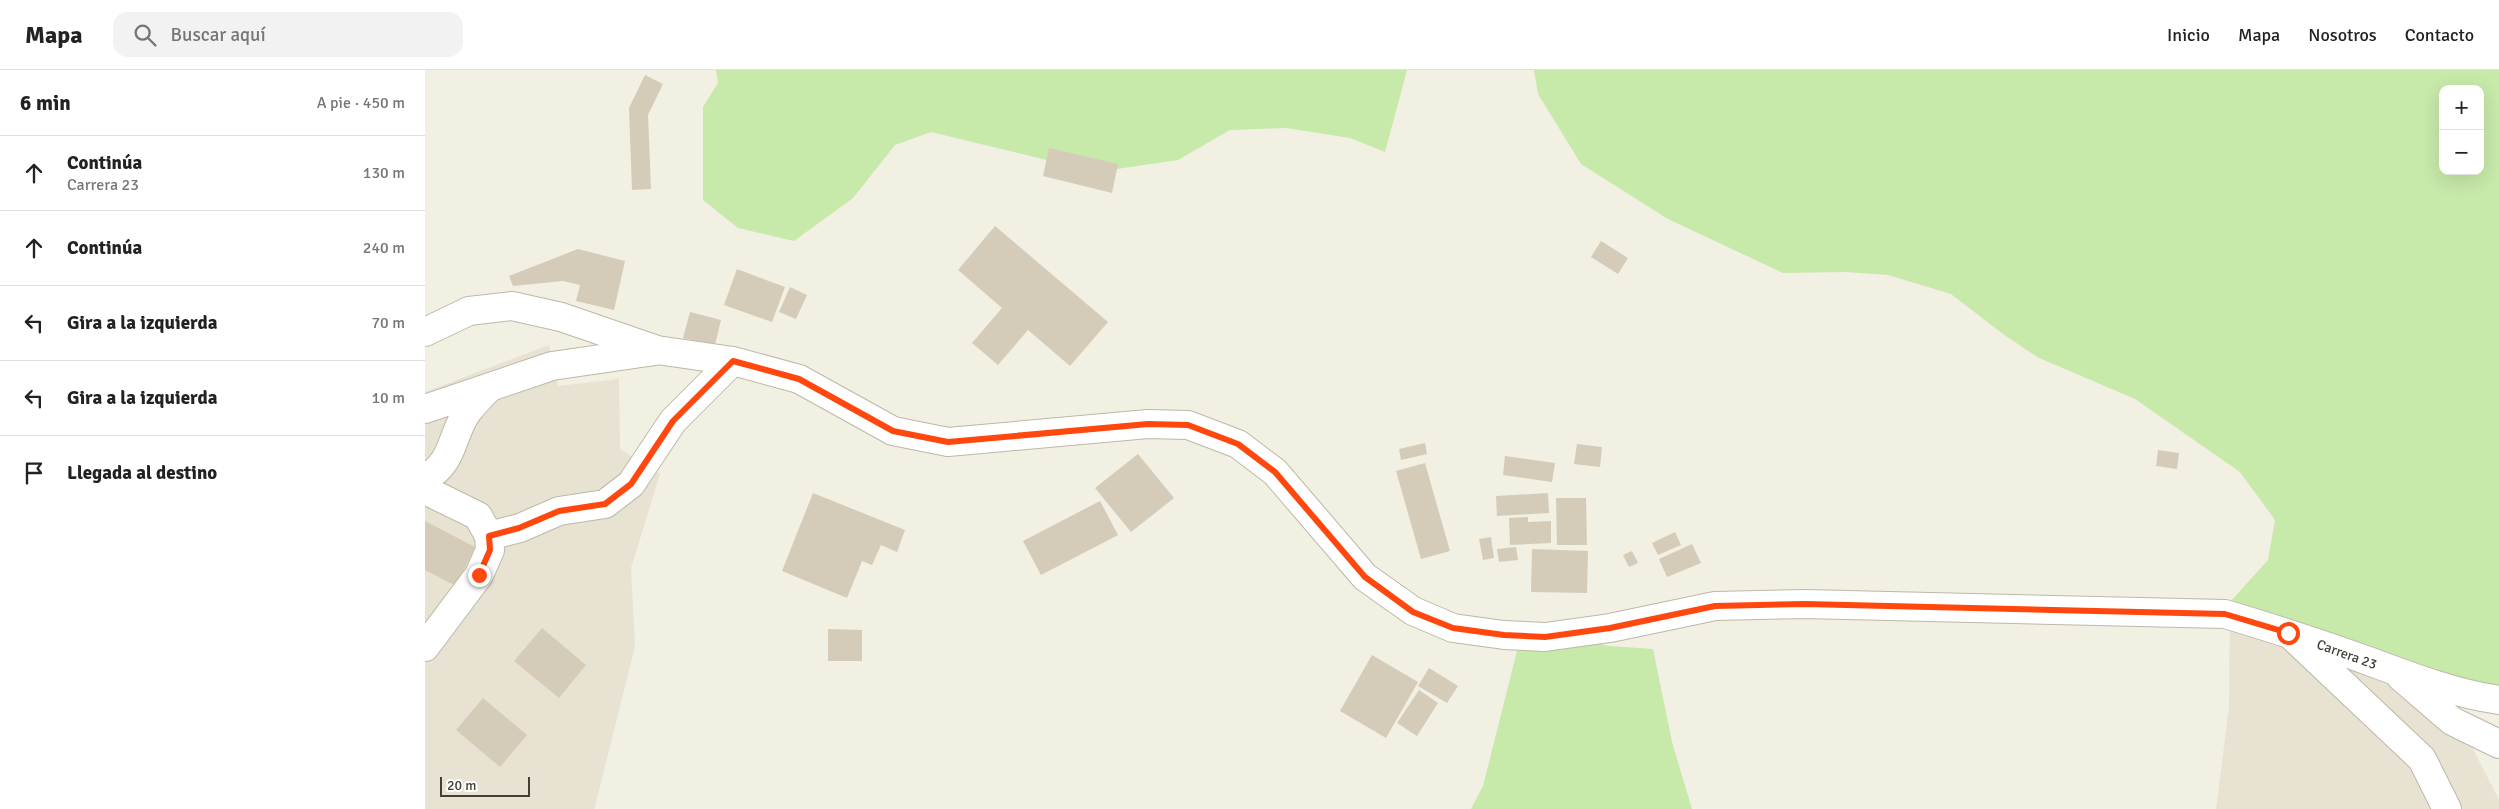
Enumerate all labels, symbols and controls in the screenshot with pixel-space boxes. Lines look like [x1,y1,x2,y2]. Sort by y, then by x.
search box [113,12,463,57]
text: Mapa [25,20,83,50]
icon: search [131,21,159,49]
text: Buscar aquí [171,23,266,47]
text: Inicio [2167,24,2210,46]
text: Mapa [2238,24,2280,46]
text: Nosotros [2308,24,2377,46]
text: Contacto [2405,24,2474,46]
map controls [2439,85,2484,175]
button: + [2439,85,2484,130]
text: 6 min [20,90,71,116]
text: A pie · 450 m [317,93,405,113]
button: − [2439,130,2484,175]
text: Continúa [67,151,142,175]
icon: ahead [20,159,48,187]
text: 130 m [363,163,405,183]
text: Carrera 23 [67,175,139,195]
icon: ahead [20,234,48,262]
text: Continúa [67,236,142,260]
text: 240 m [363,238,405,258]
icon: left [20,309,48,337]
text: Gira a la izquierda [67,311,217,335]
text: 70 m [371,313,405,333]
icon: left [20,384,48,412]
text: Gira a la izquierda [67,386,217,410]
text: 10 m [371,388,405,408]
icon: arrive [20,459,48,487]
text: Llegada al destino [67,461,217,485]
route end [468,564,491,587]
route start [2277,622,2300,645]
street label: Carrera 23 [2314,636,2379,673]
scale bar [440,774,530,797]
text: 20 m [447,777,476,794]

